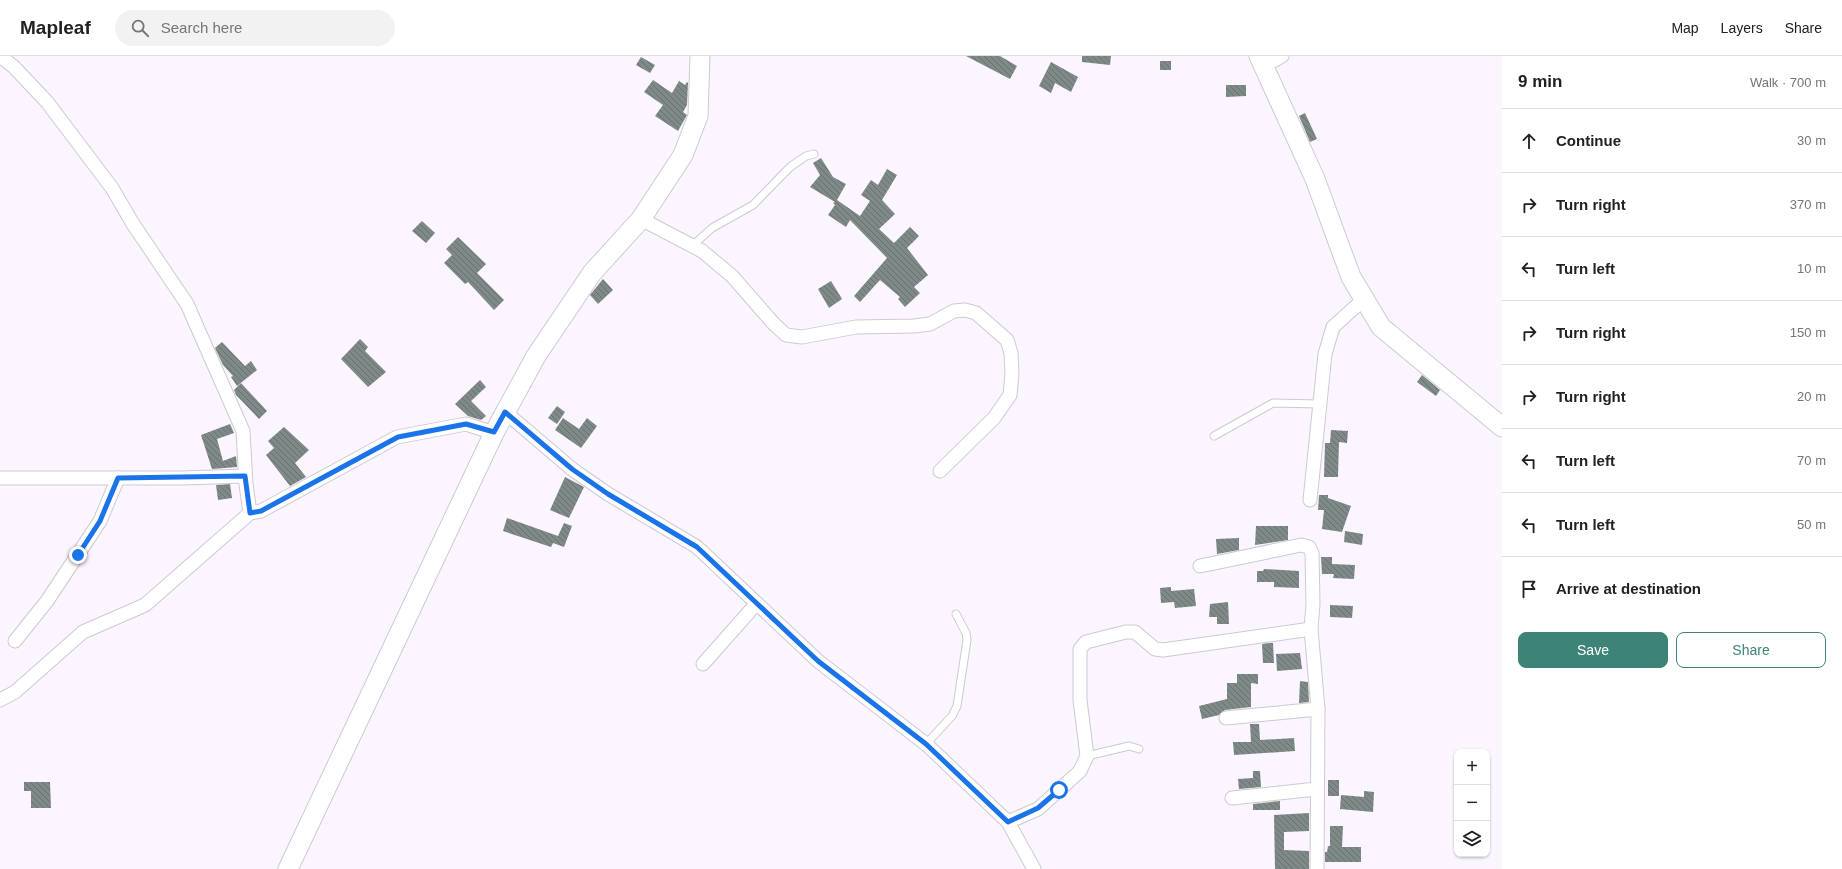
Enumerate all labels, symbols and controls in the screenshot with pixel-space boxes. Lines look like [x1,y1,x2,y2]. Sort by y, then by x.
search box [115,10,395,46]
text: Mapleaf [20,17,91,38]
icon: search [129,17,151,39]
text: Search here [161,19,242,36]
text: Map [1671,20,1699,36]
text: Layers [1721,20,1763,36]
text: Share [1785,20,1822,36]
text: 9 min [1518,72,1562,91]
text: Walk · 700 m [1750,75,1826,90]
icon: ahead [1518,130,1540,152]
text: Continue [1556,132,1621,149]
text: 30 m [1797,133,1826,148]
icon: right [1518,194,1540,216]
text: Turn right [1556,196,1626,213]
text: 370 m [1790,197,1826,212]
icon: left [1518,258,1540,280]
text: Turn left [1556,260,1615,277]
text: 10 m [1797,261,1826,276]
icon: right [1518,322,1540,344]
text: Turn right [1556,324,1626,341]
text: 150 m [1790,325,1826,340]
icon: right [1518,386,1540,408]
text: Turn right [1556,388,1626,405]
text: 20 m [1797,389,1826,404]
icon: left [1518,450,1540,472]
text: Turn left [1556,452,1615,469]
text: 70 m [1797,453,1826,468]
icon: left [1518,514,1540,536]
text: Turn left [1556,516,1615,533]
text: 50 m [1797,517,1826,532]
route end [69,546,87,564]
icon: arrive [1518,578,1540,600]
text: Arrive at destination [1556,580,1701,597]
button: Save [1518,632,1668,668]
button: Share [1676,632,1826,668]
map controls [1454,749,1490,857]
button: + [1454,749,1490,785]
route start [1050,781,1068,799]
button: − [1454,785,1490,821]
button: layers [1454,821,1490,857]

